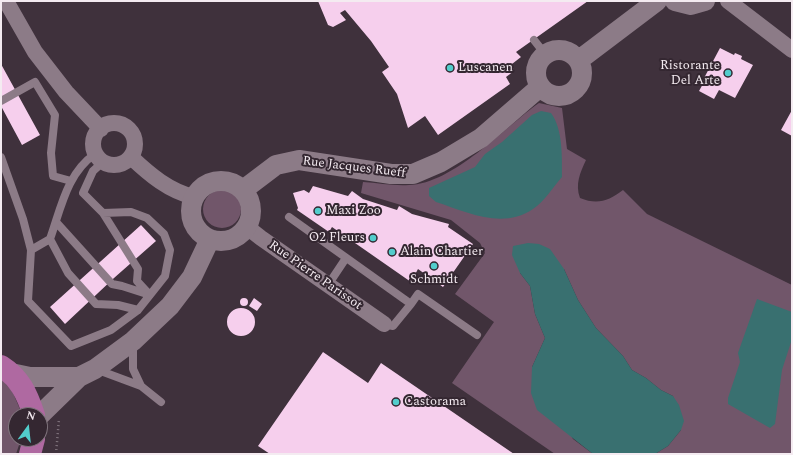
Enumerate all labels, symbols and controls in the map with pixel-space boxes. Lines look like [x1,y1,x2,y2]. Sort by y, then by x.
place label: Ristorante Del Arte [660,58,720,89]
place label: Luscanen [458,60,513,76]
marker: Luscanen [445,63,455,73]
marker: Ristorante Del Arte [723,68,733,78]
street label: Rue Jacques Rueff [302,154,406,182]
place label: Maxi Zoo [326,203,381,219]
marker: Maxi Zoo [313,206,323,216]
place label: O2 Fleurs [309,230,365,246]
marker: O2 Fleurs [368,233,378,243]
street label: Rue Pierre Parissot [265,238,365,314]
place label: Alain Chartier [400,244,483,260]
marker: Alain Chartier [387,247,397,257]
marker: Schmidt [429,261,439,271]
place label: Schmidt [410,272,458,288]
place label: Castorama [404,394,466,410]
marker: Castorama [391,397,401,407]
north arrow [8,407,48,447]
text: N [24,407,38,425]

